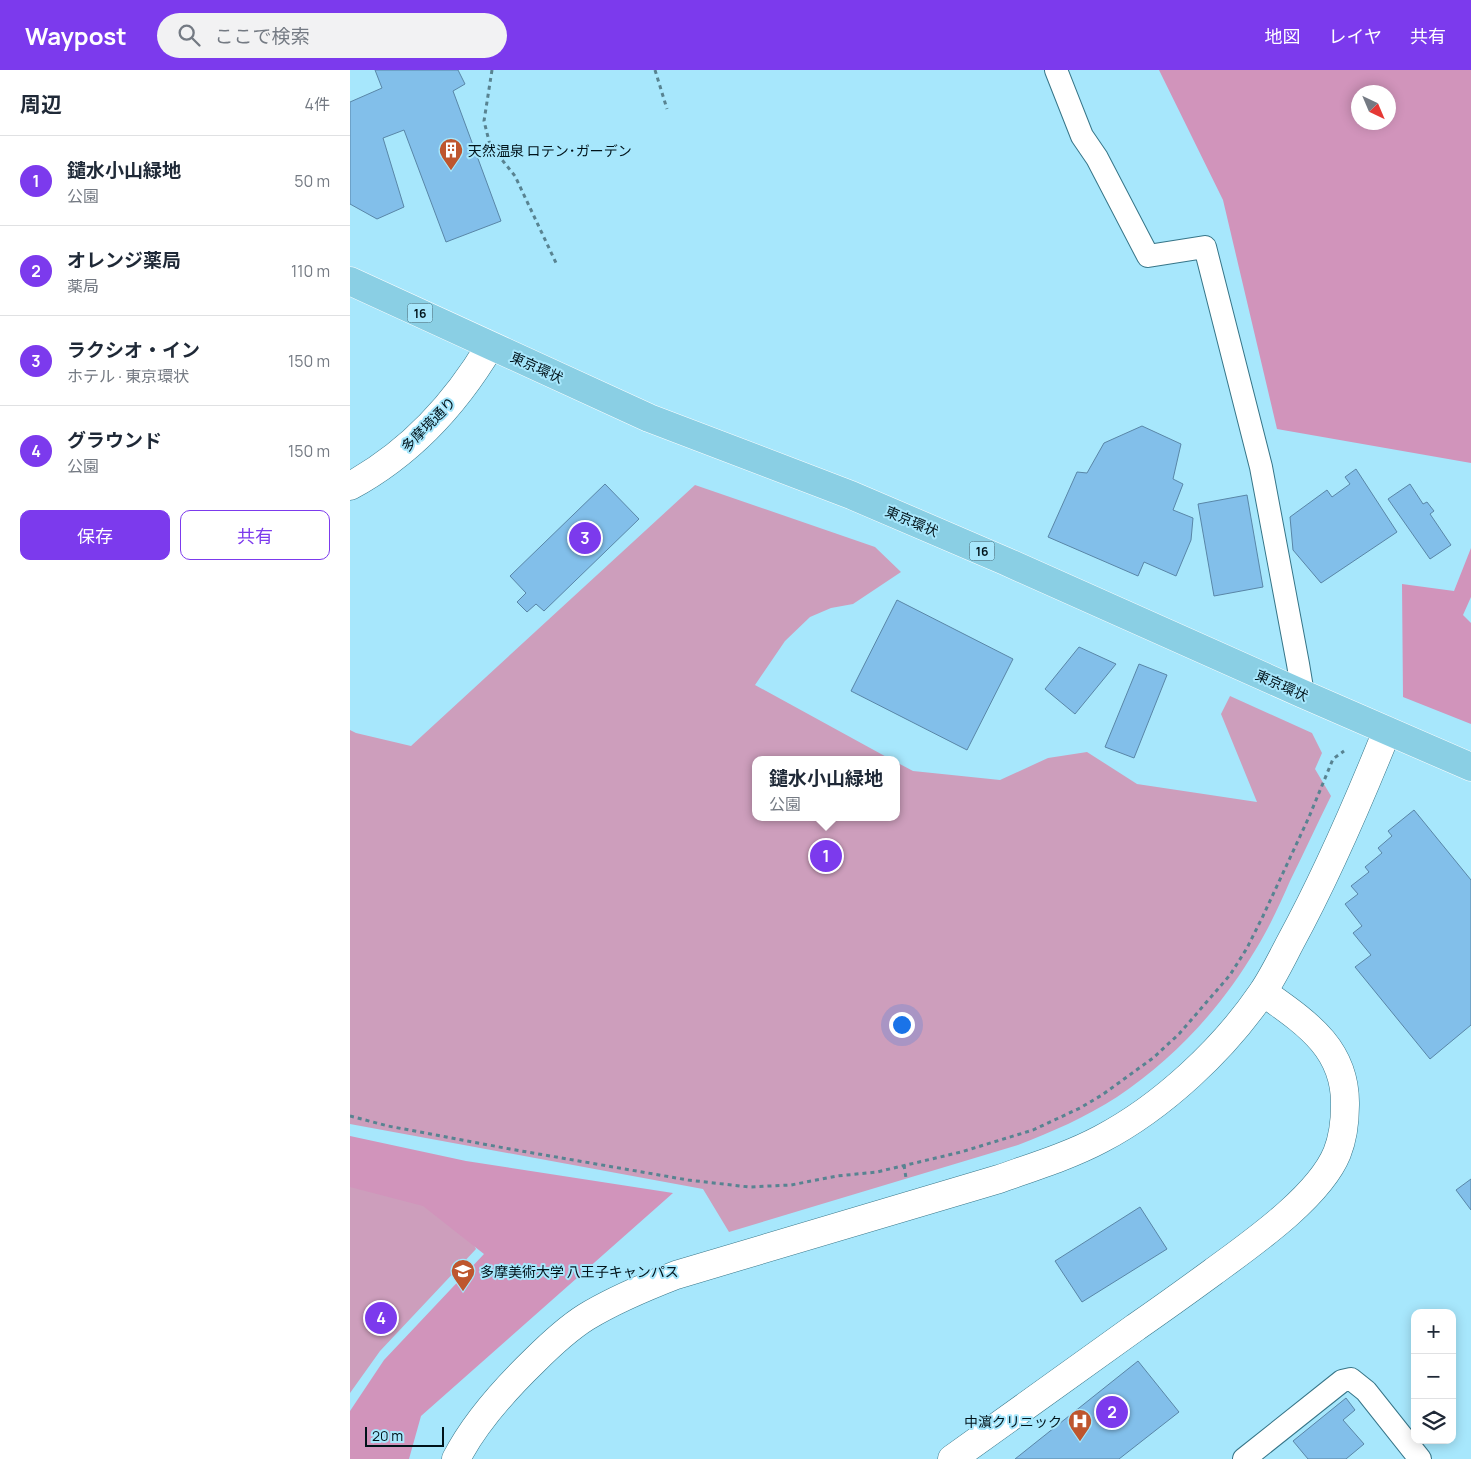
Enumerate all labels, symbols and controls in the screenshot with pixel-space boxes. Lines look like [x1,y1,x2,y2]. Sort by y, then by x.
search box [157,13,507,58]
text: Waypost [25,19,127,52]
icon: search [175,21,203,49]
text: ここで検索 [215,23,310,49]
text: 地図 [1265,24,1301,48]
text: レイヤ [1329,24,1382,48]
text: 共有 [1410,24,1446,48]
north arrow [1351,85,1396,130]
text: 周辺 [20,90,62,118]
text: 4件 [305,93,330,115]
building icon: 天然温泉 ロテン･ガーデン [438,137,464,171]
place label: 天然温泉 ロテン･ガーデン [468,141,632,160]
text: 鑓水小山緑地 [67,157,181,183]
text: 1 [32,170,40,192]
text: 50 m [294,170,330,192]
text: 公園 [67,185,99,207]
text: オレンジ薬局 [67,247,181,273]
text: 2 [31,260,41,282]
text: 110 m [291,260,330,282]
text: 薬局 [67,275,99,297]
road number: 16 [408,304,432,322]
text: ラクシオ・イン [67,337,200,363]
street label: 東京環状 [508,347,566,387]
text: 3 [31,350,41,372]
text: 150 m [288,350,330,372]
text: ホテル · 東京環状 [67,365,189,387]
street label: 多摩境通り [397,393,459,455]
text: グラウンド [67,427,162,453]
text: 4 [31,440,41,462]
text: 150 m [288,440,330,462]
text: 公園 [67,455,99,477]
street label: 東京環状 [883,501,941,541]
button: 保存 [20,510,170,560]
button: 共有 [180,510,330,560]
pin: 3 [569,519,601,557]
road number: 16 [970,542,994,561]
street label: 東京環状 [1253,665,1311,705]
popup [752,756,900,821]
text: 鑓水小山緑地 [769,765,883,791]
text: 公園 [769,793,801,815]
pin: 1 [810,837,842,875]
your location [889,1012,915,1038]
school or university icon: 多摩美術大学 八王子キャンパス [450,1258,476,1292]
place label: 多摩美術大学 八王子キャンパス [480,1262,679,1281]
pin: 4 [365,1299,397,1337]
map controls [1411,1309,1456,1444]
button: + [1411,1309,1456,1354]
button: − [1411,1354,1456,1399]
pin: 2 [1096,1393,1128,1431]
button: layers [1411,1399,1456,1444]
hospital icon: 中濵クリニック [1067,1408,1093,1442]
place label: 中濵クリニック [964,1412,1062,1431]
scale bar [365,1424,444,1447]
text: 20 m [372,1426,403,1445]

